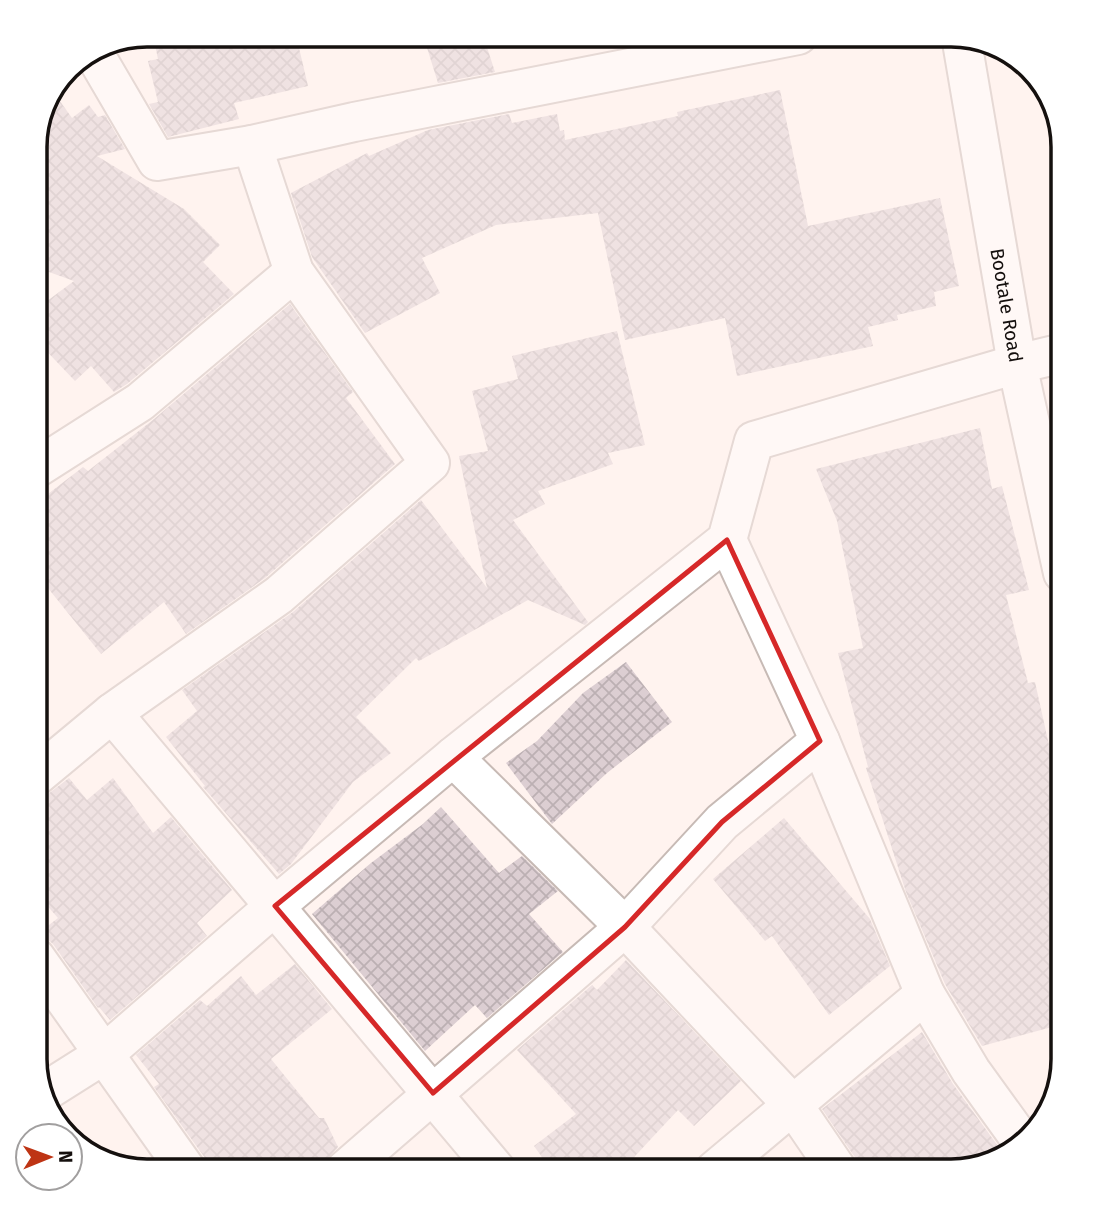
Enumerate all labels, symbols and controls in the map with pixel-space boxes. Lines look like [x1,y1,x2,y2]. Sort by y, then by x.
street label: Bootale Road [985,246,1027,364]
north arrow [14,1122,84,1192]
text: N [54,1150,77,1163]

